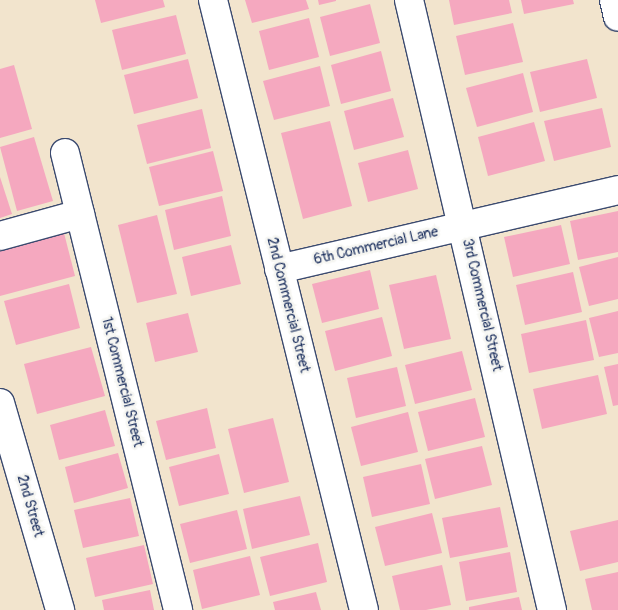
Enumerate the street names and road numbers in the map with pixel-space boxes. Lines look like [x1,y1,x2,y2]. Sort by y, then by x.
street label: 6th Commercial Lane [312,224,440,268]
street label: 2nd Commercial Street [263,236,313,374]
street label: 3rd Commercial Street [459,237,505,373]
street label: 1st Commercial Street [98,315,146,449]
street label: 2nd Street [13,473,47,539]

